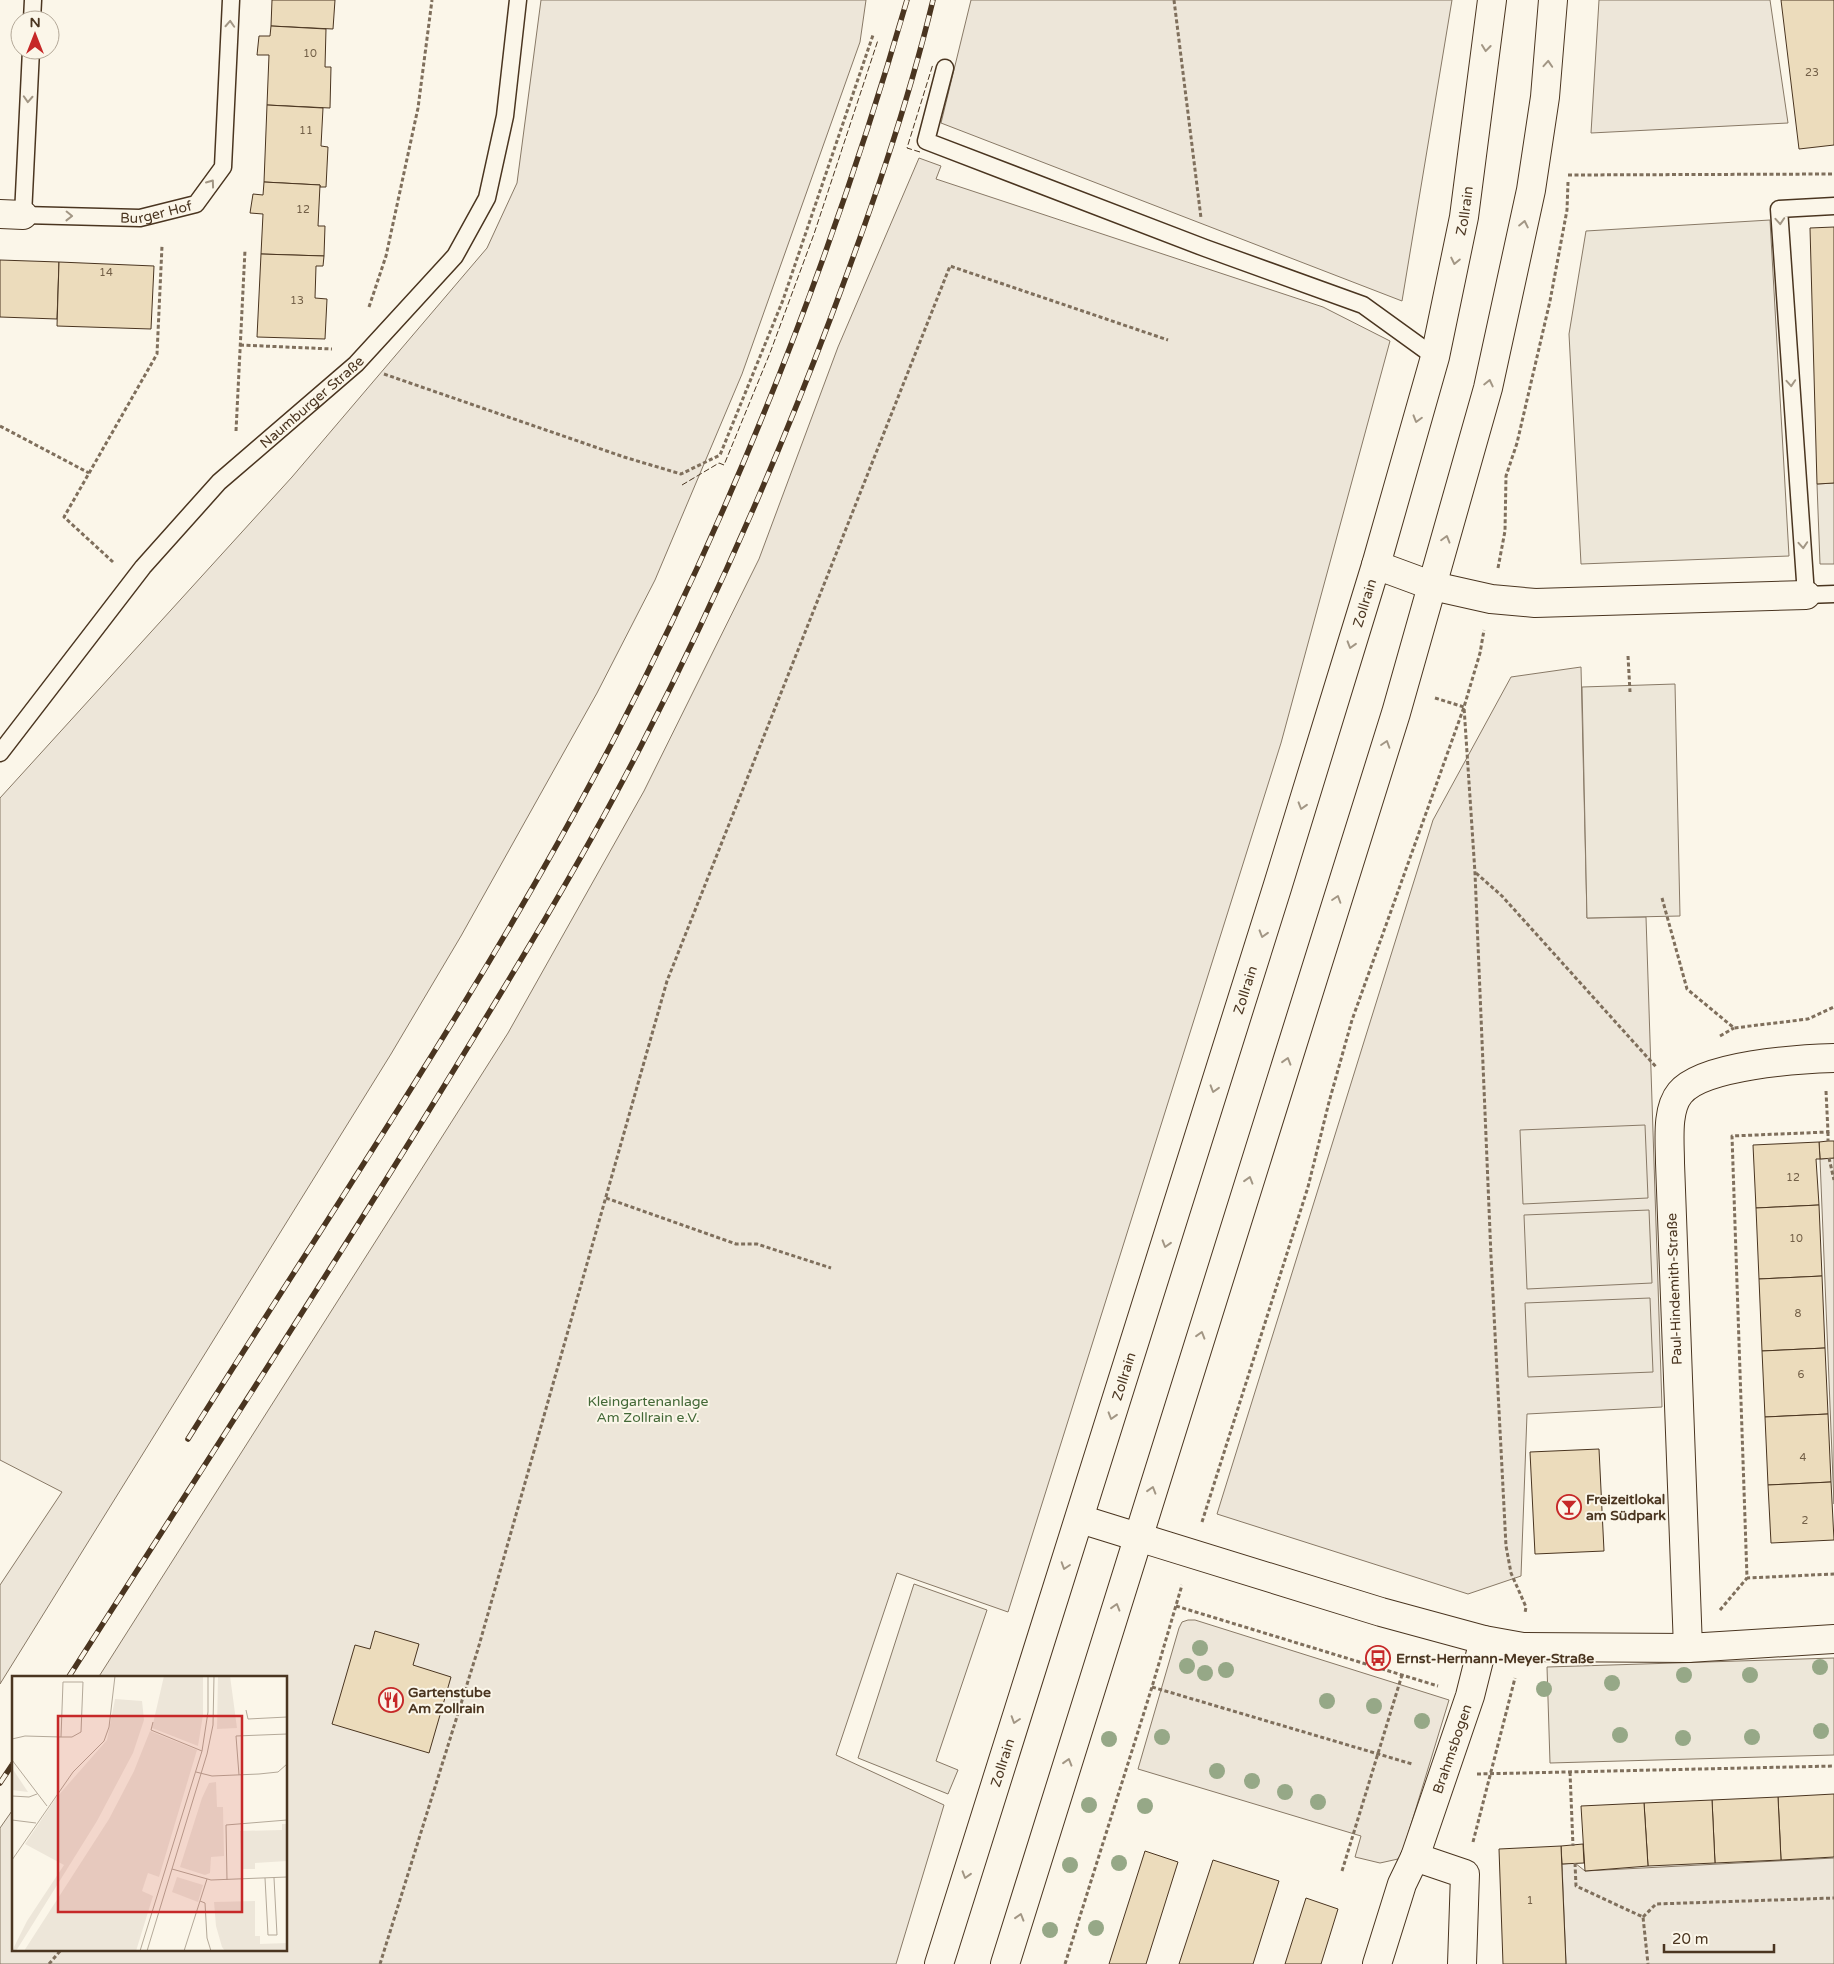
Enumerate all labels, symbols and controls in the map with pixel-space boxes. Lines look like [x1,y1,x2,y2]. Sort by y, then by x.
north arrow [10,10,60,60]
text: N [29,14,41,31]
one-way arrow [224,20,235,28]
one-way arrow [1481,45,1492,53]
house number: 10 [303,47,317,60]
one-way arrow [1542,59,1553,67]
house number: 23 [1805,66,1819,79]
one-way arrow [23,95,34,103]
house number: 11 [299,124,313,137]
one-way arrow [205,179,214,189]
street label: Zollrain [1452,185,1477,237]
street label: Burger Hof [120,197,195,227]
house number: 12 [296,203,310,216]
one-way arrow [66,211,74,221]
one-way arrow [1775,217,1786,225]
one-way arrow [1518,220,1529,229]
one-way arrow [1450,257,1460,265]
house number: 14 [99,266,113,279]
house number: 13 [290,294,304,307]
street label: Naumburger Straße [256,353,368,452]
one-way arrow [1483,378,1494,387]
one-way arrow [1785,379,1796,387]
one-way arrow [1413,414,1423,423]
one-way arrow [1440,535,1451,544]
one-way arrow [1797,541,1808,549]
street label: Zollrain [1349,577,1380,629]
one-way arrow [1347,641,1357,649]
one-way arrow [1381,740,1391,749]
one-way arrow [1298,802,1308,810]
one-way arrow [1332,895,1342,904]
one-way arrow [1258,930,1268,938]
street label: Zollrain [1230,964,1261,1016]
one-way arrow [1281,1057,1291,1065]
one-way arrow [1210,1085,1220,1093]
house number: 12 [1786,1171,1800,1184]
one-way arrow [1243,1177,1253,1185]
street label: Paul-Hindemith-Straße [1663,1213,1686,1365]
house number: 10 [1789,1232,1803,1245]
one-way arrow [1161,1240,1171,1248]
house number: 8 [1795,1307,1802,1320]
one-way arrow [1195,1332,1205,1340]
street label: Zollrain [1109,1350,1140,1403]
house number: 6 [1798,1368,1805,1381]
park label: Kleingartenanlage Am Zollrain e.V. [587,1393,709,1426]
one-way arrow [1107,1412,1117,1420]
house number: 4 [1800,1451,1807,1464]
one-way arrow [1147,1487,1157,1495]
place label: Freizeitlokal am Südpark [1586,1491,1666,1524]
bar icon: Freizeitlokal am Südpark [1556,1494,1582,1520]
house number: 2 [1802,1514,1809,1527]
one-way arrow [1060,1561,1070,1569]
one-way arrow [1110,1603,1120,1612]
bus stop icon: Ernst-Hermann-Meyer-Straße [1365,1645,1391,1671]
place label: Ernst-Hermann-Meyer-Straße [1396,1650,1594,1667]
inset map [12,1676,288,1952]
place label: Gartenstube Am Zollrain [408,1684,491,1717]
restaurant icon: Gartenstube Am Zollrain [378,1687,404,1713]
street label: Brahmsbogen [1429,1702,1476,1796]
one-way arrow [1011,1716,1021,1724]
street label: Zollrain [987,1737,1018,1789]
one-way arrow [1062,1759,1072,1767]
one-way arrow [962,1871,972,1879]
house number: 1 [1527,1894,1533,1907]
one-way arrow [1014,1914,1024,1922]
scale bar [1664,1922,1774,1954]
text: 20 m [1672,1930,1709,1948]

